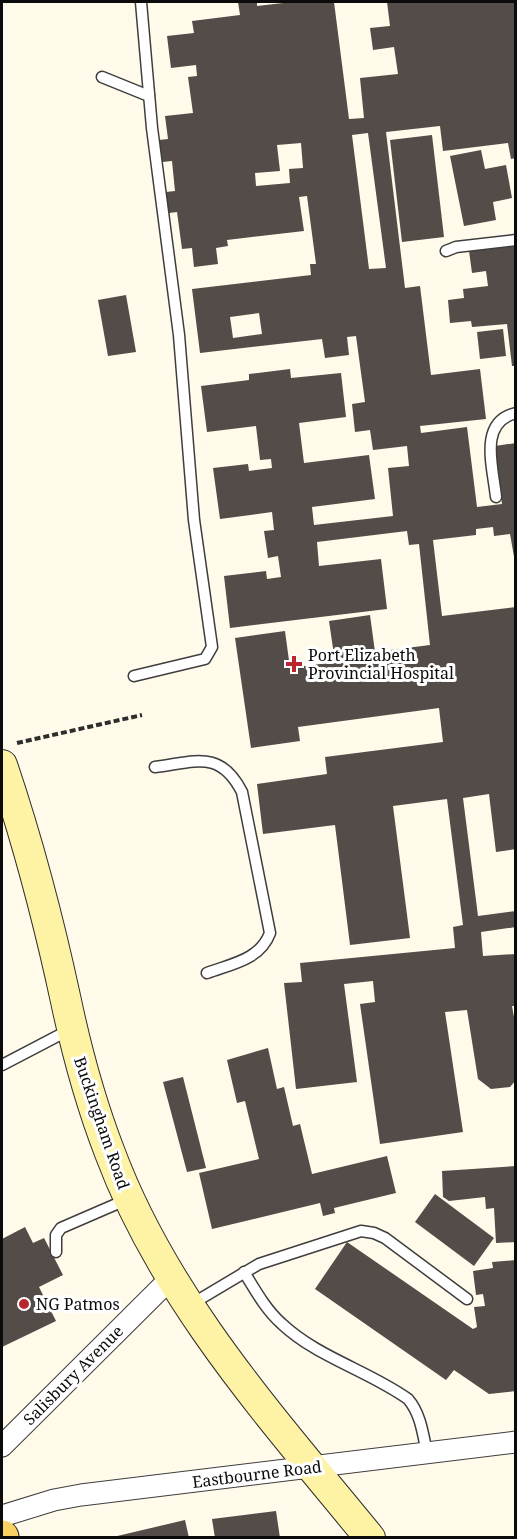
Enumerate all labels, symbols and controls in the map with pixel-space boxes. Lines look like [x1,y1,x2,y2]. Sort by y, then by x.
place label: Port Elizabeth Provincial Hospital [308,644,454,684]
marker: Port Elizabeth Provincial Hospital [285,655,303,673]
street label: Buckingham Road [69,1054,135,1192]
place label: NG Patmos [36,1293,120,1315]
marker: NG Patmos [17,1297,31,1311]
street label: Salisbury Avenue [18,1320,128,1430]
street label: Eastbourne Road [191,1455,323,1493]

